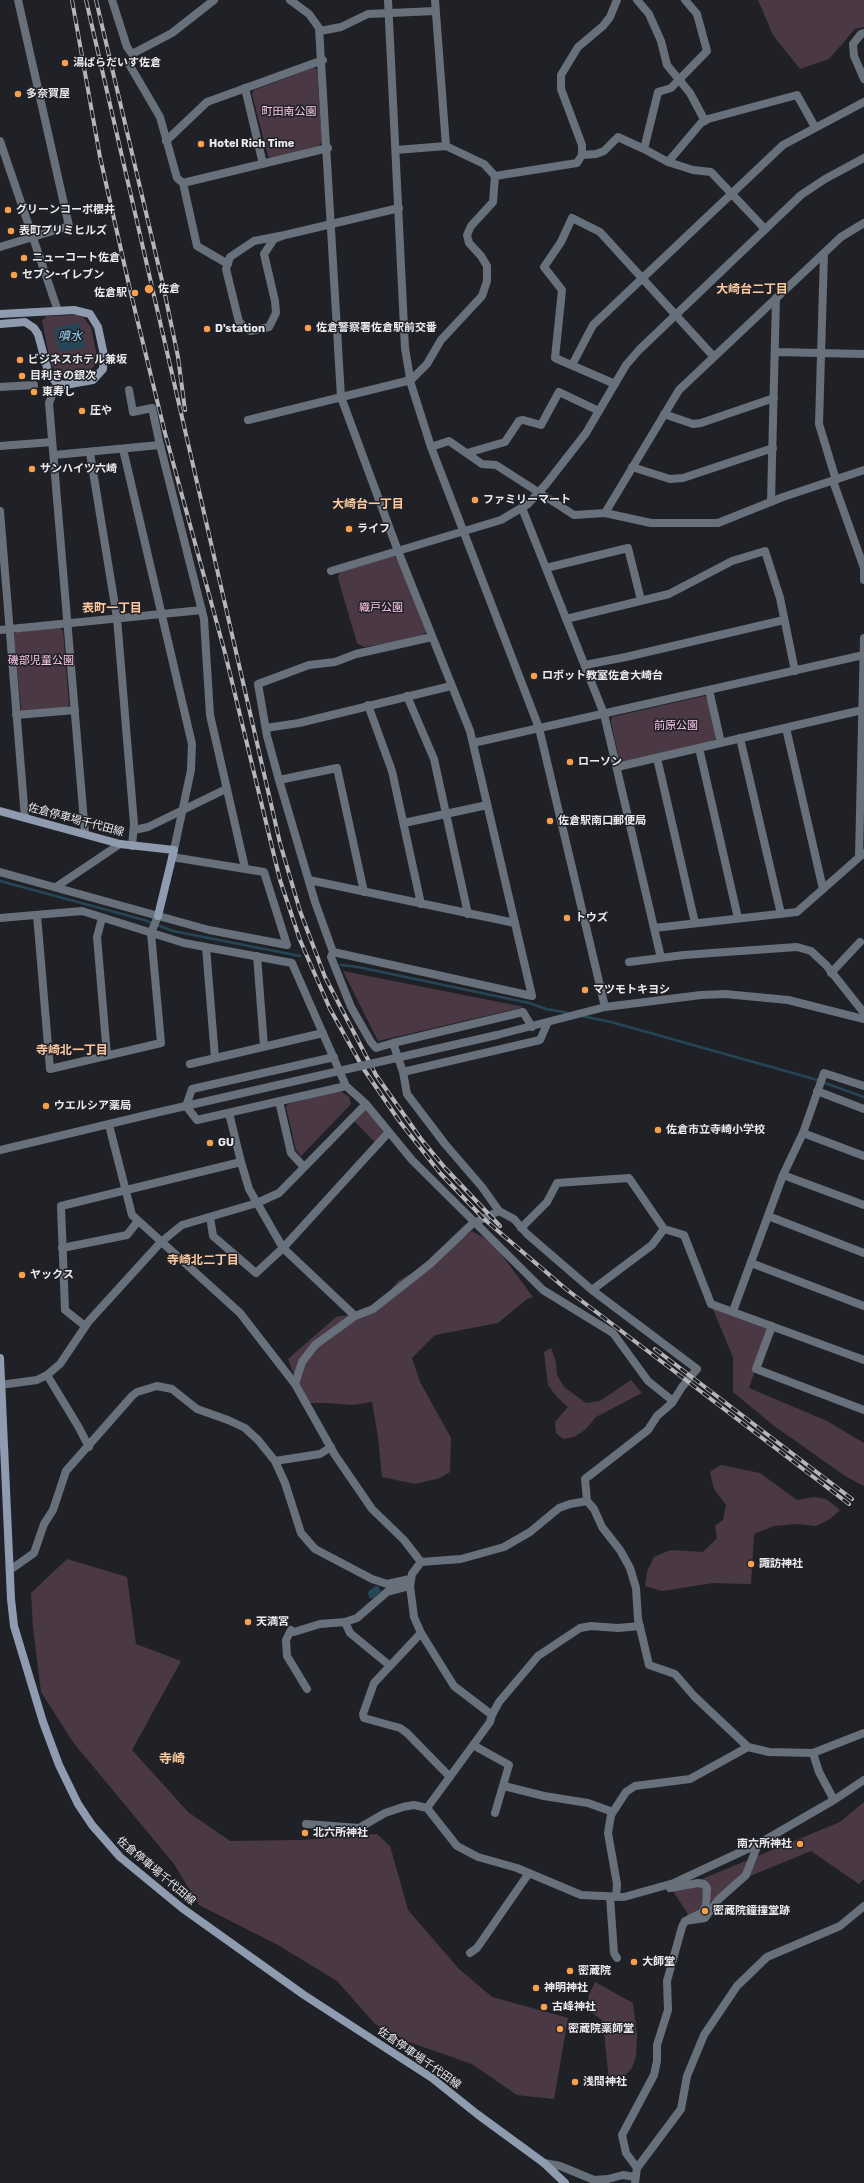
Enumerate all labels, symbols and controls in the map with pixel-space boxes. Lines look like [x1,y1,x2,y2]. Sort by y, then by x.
place label: 湯ぱらだいす佐倉 [73,56,161,70]
marker: 湯ぱらだいす佐倉 [60,58,70,68]
place label: 多奈賀屋 [26,87,70,101]
marker: 多奈賀屋 [13,89,23,99]
park label: 町田南公園 [262,105,316,119]
place label: Hotel Rich Time [209,137,294,151]
marker: Hotel Rich Time [196,139,206,149]
place label: グリーンコーポ櫻井 [16,203,115,217]
marker: グリーンコーポ櫻井 [3,205,13,215]
place label: 表町プリミヒルズ [19,224,107,238]
marker: 表町プリミヒルズ [6,226,16,236]
place label: ニューコート佐倉 [32,251,120,265]
marker: ニューコート佐倉 [19,253,29,263]
place label: セブン-イレブン [22,268,104,282]
marker: セブン-イレブン [9,270,19,280]
place label: 佐倉 [158,282,180,296]
marker: 佐倉 [143,283,155,295]
district label: 大崎台二丁目 [716,283,788,297]
place label: 佐倉駅 [94,286,127,300]
marker: 佐倉駅 [130,288,140,298]
place label: 佐倉警察署佐倉駅前交番 [316,321,437,335]
place label: D'station [215,322,265,336]
marker: 佐倉警察署佐倉駅前交番 [303,323,313,333]
marker: D'station [202,324,212,334]
water label: 噴水 [58,330,82,344]
place label: ビジネスホテル兼坂 [28,353,127,367]
marker: ビジネスホテル兼坂 [15,355,25,365]
place label: 目利きの銀次 [30,369,96,383]
marker: 目利きの銀次 [17,371,27,381]
place label: 東寿し [42,385,75,399]
marker: 東寿し [29,387,39,397]
place label: 圧や [90,404,112,418]
marker: 圧や [77,406,87,416]
place label: サンハイツ六崎 [40,462,117,476]
marker: サンハイツ六崎 [27,464,37,474]
place label: ファミリーマート [483,493,571,507]
marker: ファミリーマート [470,495,480,505]
district label: 大崎台一丁目 [332,498,404,512]
place label: ライフ [357,522,390,536]
marker: ライフ [344,524,354,534]
park label: 織戸公園 [359,601,403,615]
district label: 表町一丁目 [82,602,142,616]
park label: 磯部児童公園 [8,654,74,668]
place label: ロボット教室佐倉大崎台 [542,669,663,683]
marker: ロボット教室佐倉大崎台 [529,671,539,681]
park label: 前原公園 [654,719,698,733]
place label: ローソン [578,755,622,769]
marker: ローソン [565,757,575,767]
street label: 佐倉停車場千代田線 [26,801,126,839]
place label: 佐倉駅南口郵便局 [558,814,646,828]
marker: 佐倉駅南口郵便局 [545,816,555,826]
place label: トウズ [575,911,608,925]
marker: トウズ [562,913,572,923]
place label: マツモトキヨシ [593,983,670,997]
marker: マツモトキヨシ [580,985,590,995]
district label: 寺崎北一丁目 [36,1044,108,1058]
place label: ウエルシア薬局 [54,1099,131,1113]
marker: ウエルシア薬局 [41,1101,51,1111]
place label: 佐倉市立寺崎小学校 [666,1123,765,1137]
marker: 佐倉市立寺崎小学校 [653,1125,663,1135]
place label: GU [218,1136,234,1150]
marker: GU [205,1138,215,1148]
district label: 寺崎北二丁目 [167,1254,239,1268]
place label: ヤックス [30,1268,74,1282]
marker: ヤックス [17,1270,27,1280]
place label: 諏訪神社 [759,1557,803,1571]
marker: 諏訪神社 [746,1559,756,1569]
place label: 天満宮 [256,1615,289,1629]
marker: 天満宮 [243,1617,253,1627]
district label: 寺崎 [159,1751,185,1767]
place label: 北六所神社 [313,1826,368,1840]
marker: 北六所神社 [300,1828,310,1838]
street label: 佐倉停車場千代田線 [114,1834,198,1908]
place label: 南六所神社 [737,1837,792,1851]
marker: 南六所神社 [795,1839,805,1849]
place label: 密蔵院鐘撞堂跡 [713,1904,790,1918]
marker: 密蔵院鐘撞堂跡 [700,1906,710,1916]
place label: 大師堂 [642,1955,675,1969]
marker: 大師堂 [629,1957,639,1967]
place label: 密蔵院 [578,1964,611,1978]
marker: 密蔵院 [565,1966,575,1976]
place label: 神明神社 [544,1981,588,1995]
marker: 神明神社 [531,1983,541,1993]
place label: 古峰神社 [552,2000,596,2014]
marker: 古峰神社 [539,2002,549,2012]
place label: 密蔵院薬師堂 [568,2022,634,2036]
street label: 佐倉停車場千代田線 [375,2024,463,2092]
marker: 密蔵院薬師堂 [555,2024,565,2034]
place label: 浅間神社 [583,2075,627,2089]
marker: 浅間神社 [570,2077,580,2087]

